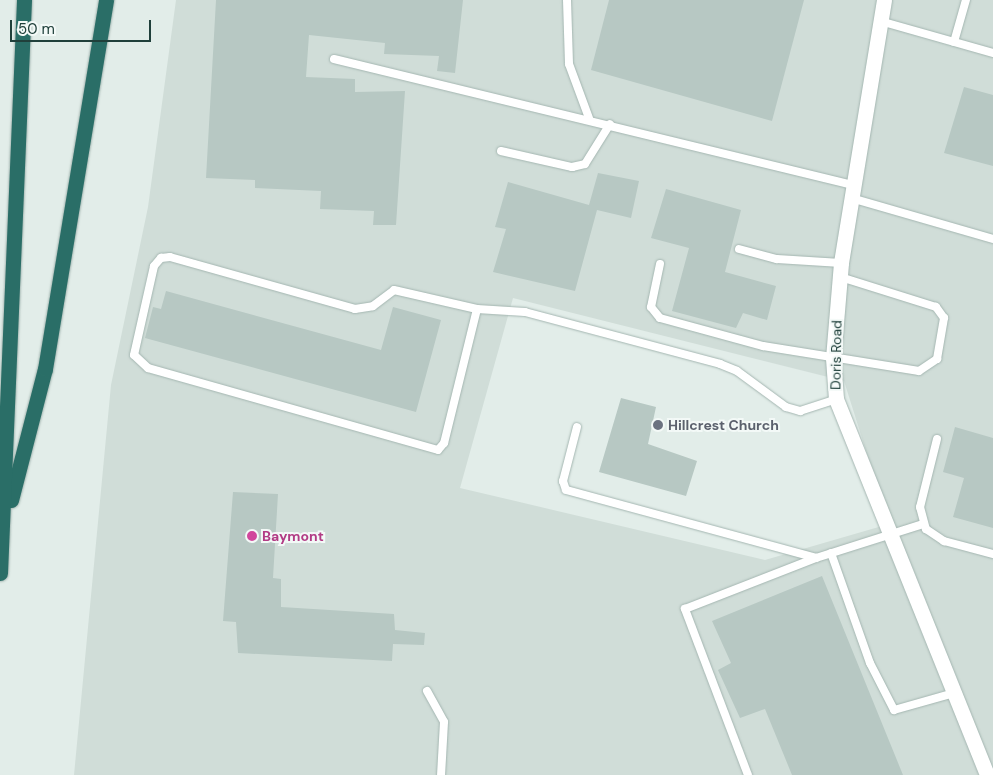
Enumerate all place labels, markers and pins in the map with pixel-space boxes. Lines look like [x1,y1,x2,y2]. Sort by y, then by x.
place label: Hillcrest Church [668,417,779,433]
marker: Hillcrest Church [652,419,664,431]
place label: Baymont [262,528,324,544]
marker: Baymont [246,530,258,542]

